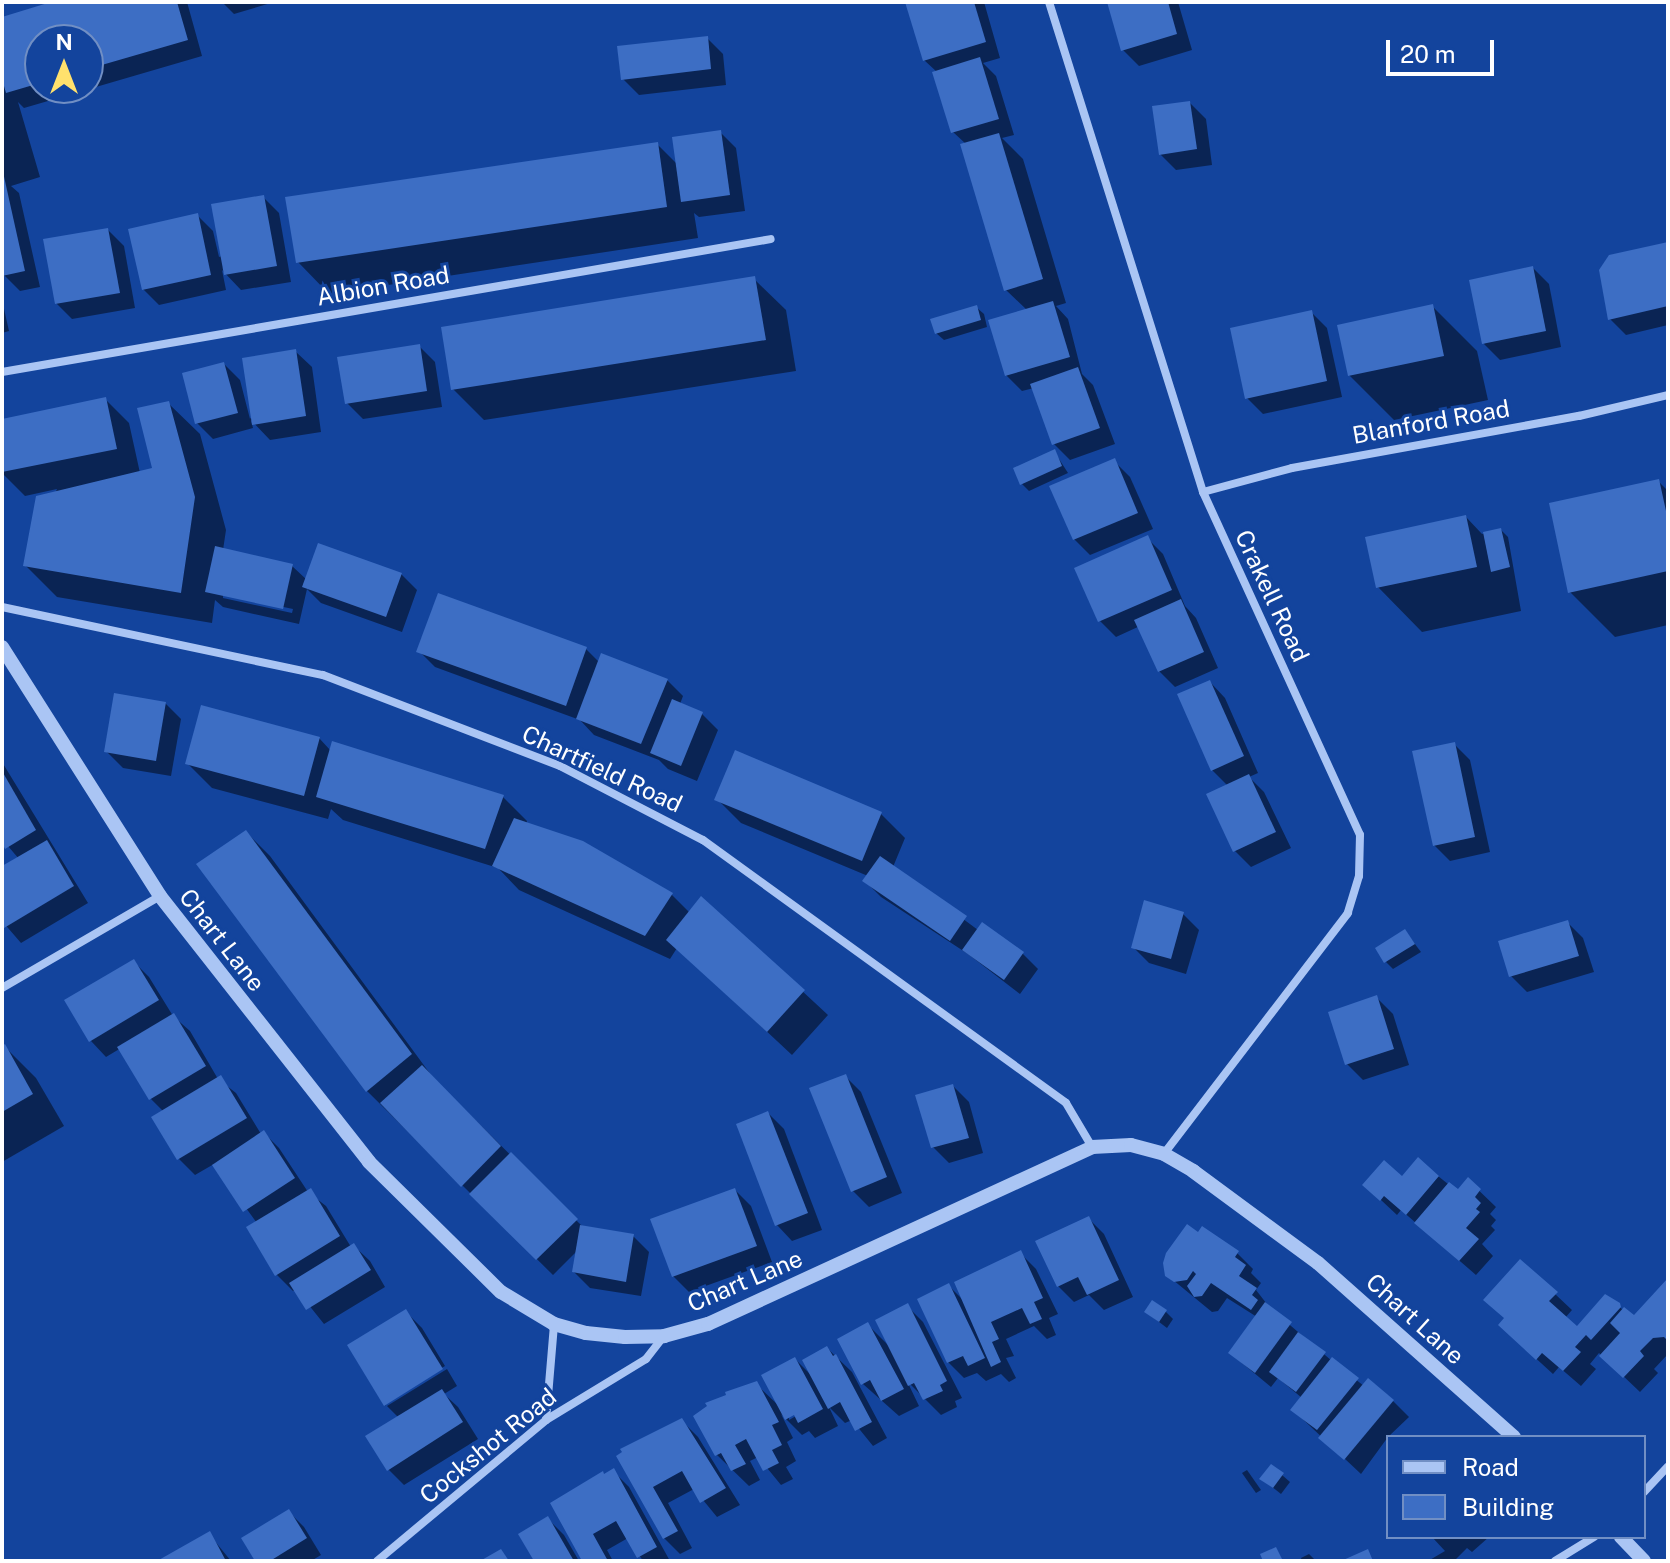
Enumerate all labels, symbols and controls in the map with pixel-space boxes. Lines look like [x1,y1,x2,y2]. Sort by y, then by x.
north arrow [24,24,104,104]
scale bar [1390,24,1498,74]
text: N [55,29,73,55]
text: 20 m [1400,40,1456,68]
street label: Albion Road [314,260,452,312]
street label: Blanford Road [1350,394,1512,450]
street label: Crakell Road [1229,526,1315,666]
street label: Chartfield Road [517,719,687,819]
street label: Chart Lane [173,883,271,997]
street label: Chart Lane [683,1244,807,1318]
street label: Chart Lane [1360,1267,1470,1371]
street label: Cockshot Road [414,1382,562,1510]
legend [1386,1435,1646,1539]
text: Road [1462,1453,1519,1481]
text: Building [1462,1493,1554,1521]

